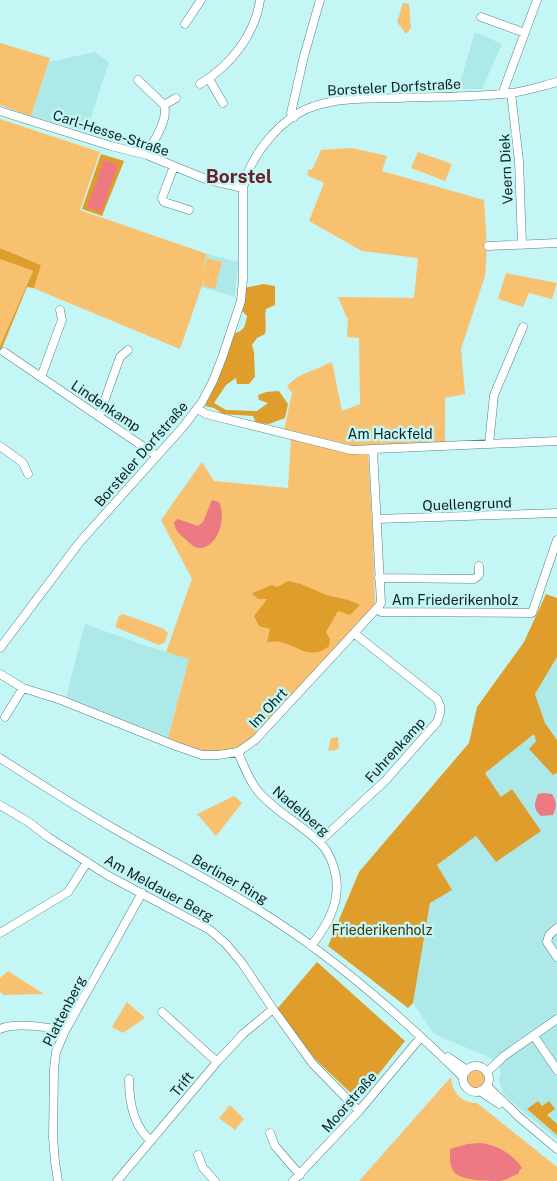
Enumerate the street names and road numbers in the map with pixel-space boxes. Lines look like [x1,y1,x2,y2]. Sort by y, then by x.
street label: Borsteler Dorfstraße [327,76,461,98]
street label: Carl-Hesse-Straße [51,107,171,159]
street label: Veern Diek [496,133,516,205]
street label: Lindenkamp [68,377,144,435]
street label: Borsteler Dorfstraße [91,398,191,510]
street label: Am Hackfeld [347,426,433,442]
street label: Quellengrund [422,494,512,514]
street label: Am Friederikenholz [392,592,519,608]
street label: Im Ohrt [246,685,290,731]
street label: Fuhrenkamp [362,714,428,786]
street label: Nadelberg [269,783,333,839]
street label: Am Meldauer Berg [102,851,216,925]
street label: Berliner Ring [189,851,271,907]
street label: Plattenberg [39,973,89,1049]
street label: Trift [167,1068,197,1100]
street label: Moorstraße [318,1068,380,1136]

